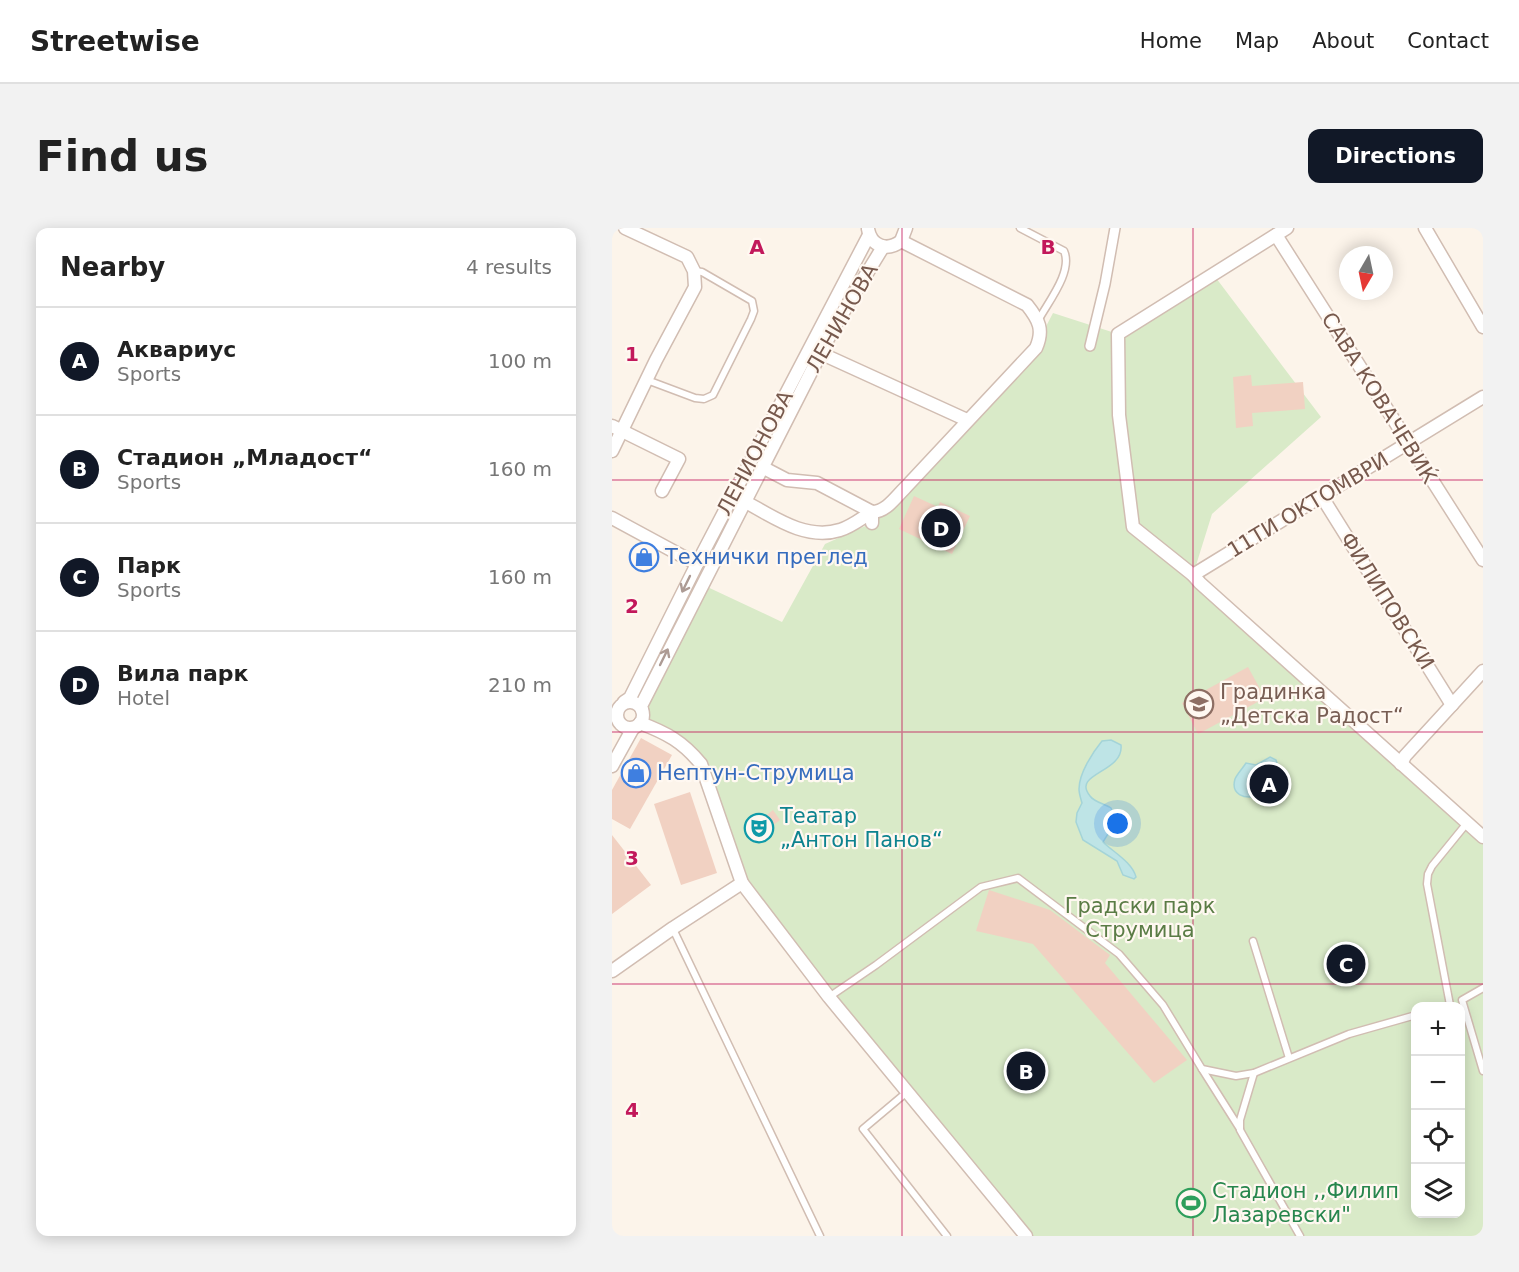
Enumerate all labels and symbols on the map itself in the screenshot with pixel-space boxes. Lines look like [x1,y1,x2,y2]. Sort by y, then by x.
text: A [749,235,765,259]
text: B [1040,235,1056,259]
north arrow [1339,246,1393,300]
street label: ЛЕНИНОВА [801,259,883,377]
street label: САВА КОВАЧЕВИЌ [1317,307,1442,488]
text: 1 [625,342,639,366]
street label: ЛЕНИОНОВА [712,386,798,520]
street label: 11ТИ ОКТОМВРИ [1223,447,1393,563]
pin: D [922,506,960,550]
street label: ФИЛИПОВСКИ [1335,528,1439,674]
shop icon: Технички преглед [628,541,660,573]
place label: Технички преглед [664,545,868,569]
one-way arrow [680,575,692,593]
text: 2 [625,594,639,618]
one-way arrow [659,649,670,667]
place label: Градинка „Детска Радост“ [1220,680,1404,728]
school or university icon: Градинка „Детска Радост“ [1183,688,1215,720]
shop icon: Нептун-Струмица [620,757,652,789]
place label: Нептун-Струмица [657,761,855,785]
pin: A [1250,762,1288,806]
place label: Театар „Антон Панов“ [779,804,943,852]
your location [1103,809,1132,838]
theatre icon: Театар „Антон Панов“ [743,812,775,844]
text: 3 [625,846,639,870]
park label: Градски парк Струмица [1065,894,1215,942]
pin: C [1326,942,1366,986]
pin: B [1006,1048,1046,1094]
text: 4 [625,1098,639,1122]
place label: Стадион ,,Филип Лазаревски" [1212,1179,1399,1227]
sports icon: Стадион ,,Филип Лазаревски" [1175,1187,1207,1219]

